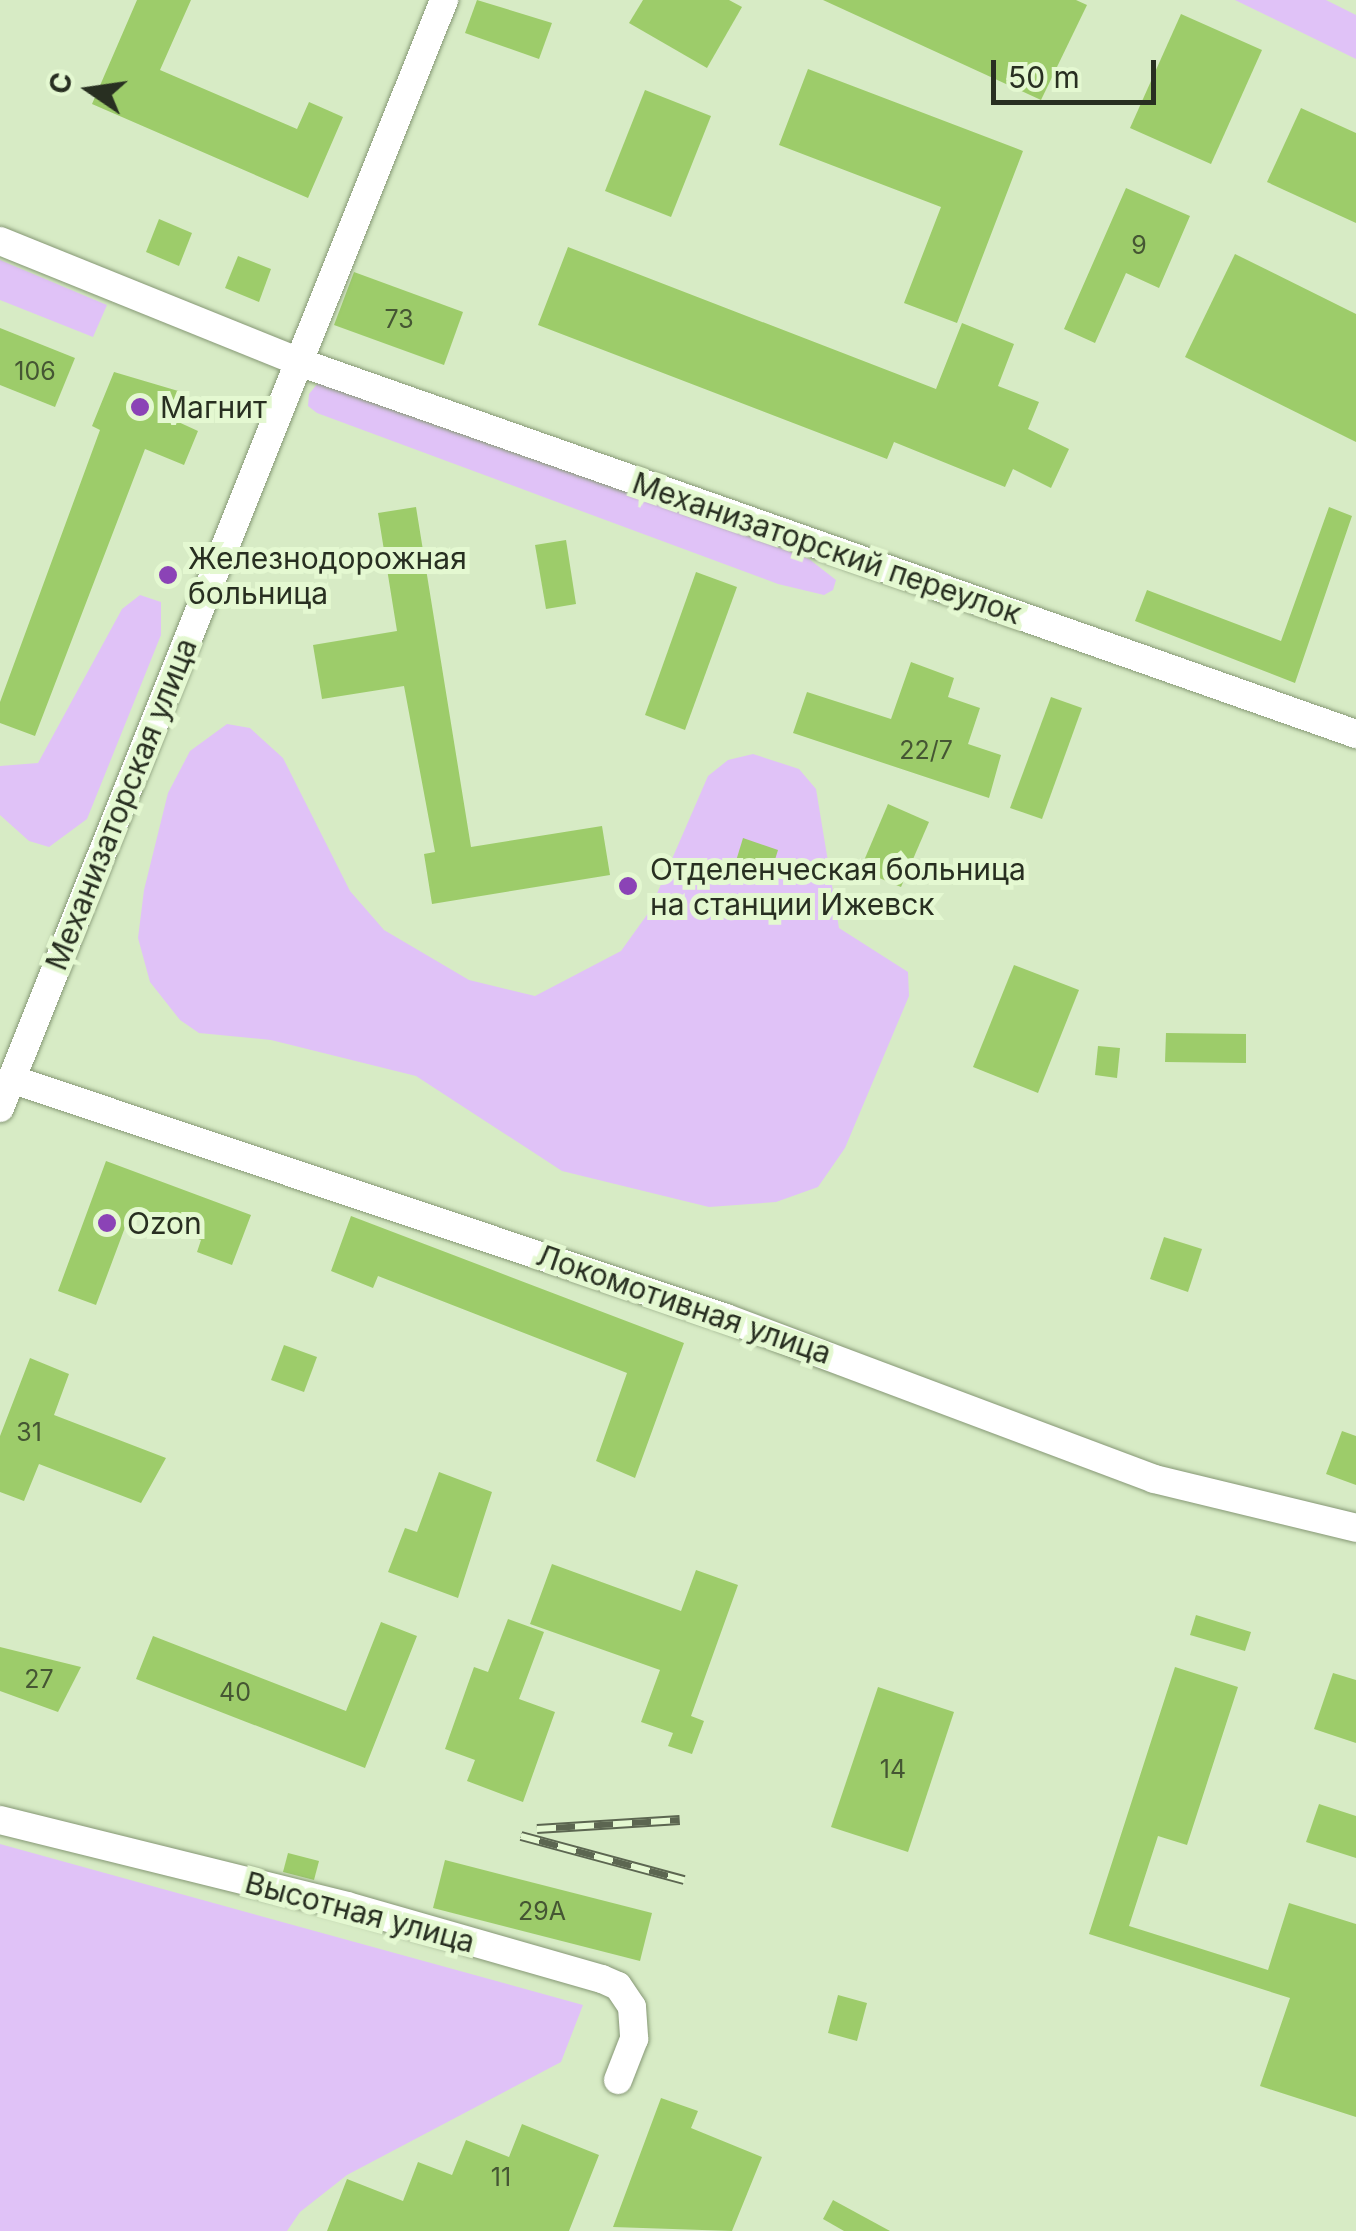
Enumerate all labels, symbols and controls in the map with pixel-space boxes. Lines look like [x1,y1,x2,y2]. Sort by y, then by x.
north arrow [40,40,140,140]
scale bar [996,40,1161,102]
text: 50 m [1008,59,1080,95]
text: С [42,69,80,97]
house number: 9 [1131,230,1147,260]
house number: 73 [384,304,414,334]
house number: 106 [14,356,56,386]
place label: Магнит [160,389,267,425]
marker: Магнит [129,396,151,418]
street label: Механизаторский переулок [628,464,1026,632]
place label: Железнодорожная больница [188,540,467,610]
marker: Железнодорожная больница [157,564,179,586]
street label: Механизаторская улица [38,633,204,975]
house number: 22/7 [899,735,953,765]
place label: Отделенческая больница на станции Ижевск [650,851,1026,922]
marker: Отделенческая больница на станции Ижевск [615,873,641,899]
place label: Ozon [127,1205,202,1241]
marker: Ozon [96,1212,118,1234]
street label: Локомотивная улица [532,1237,836,1371]
house number: 31 [16,1417,42,1447]
house number: 27 [24,1664,54,1694]
house number: 40 [219,1677,251,1707]
house number: 14 [880,1754,906,1784]
street label: Высотная улица [241,1864,479,1960]
house number: 29А [518,1896,566,1926]
house number: 11 [491,2162,511,2192]

